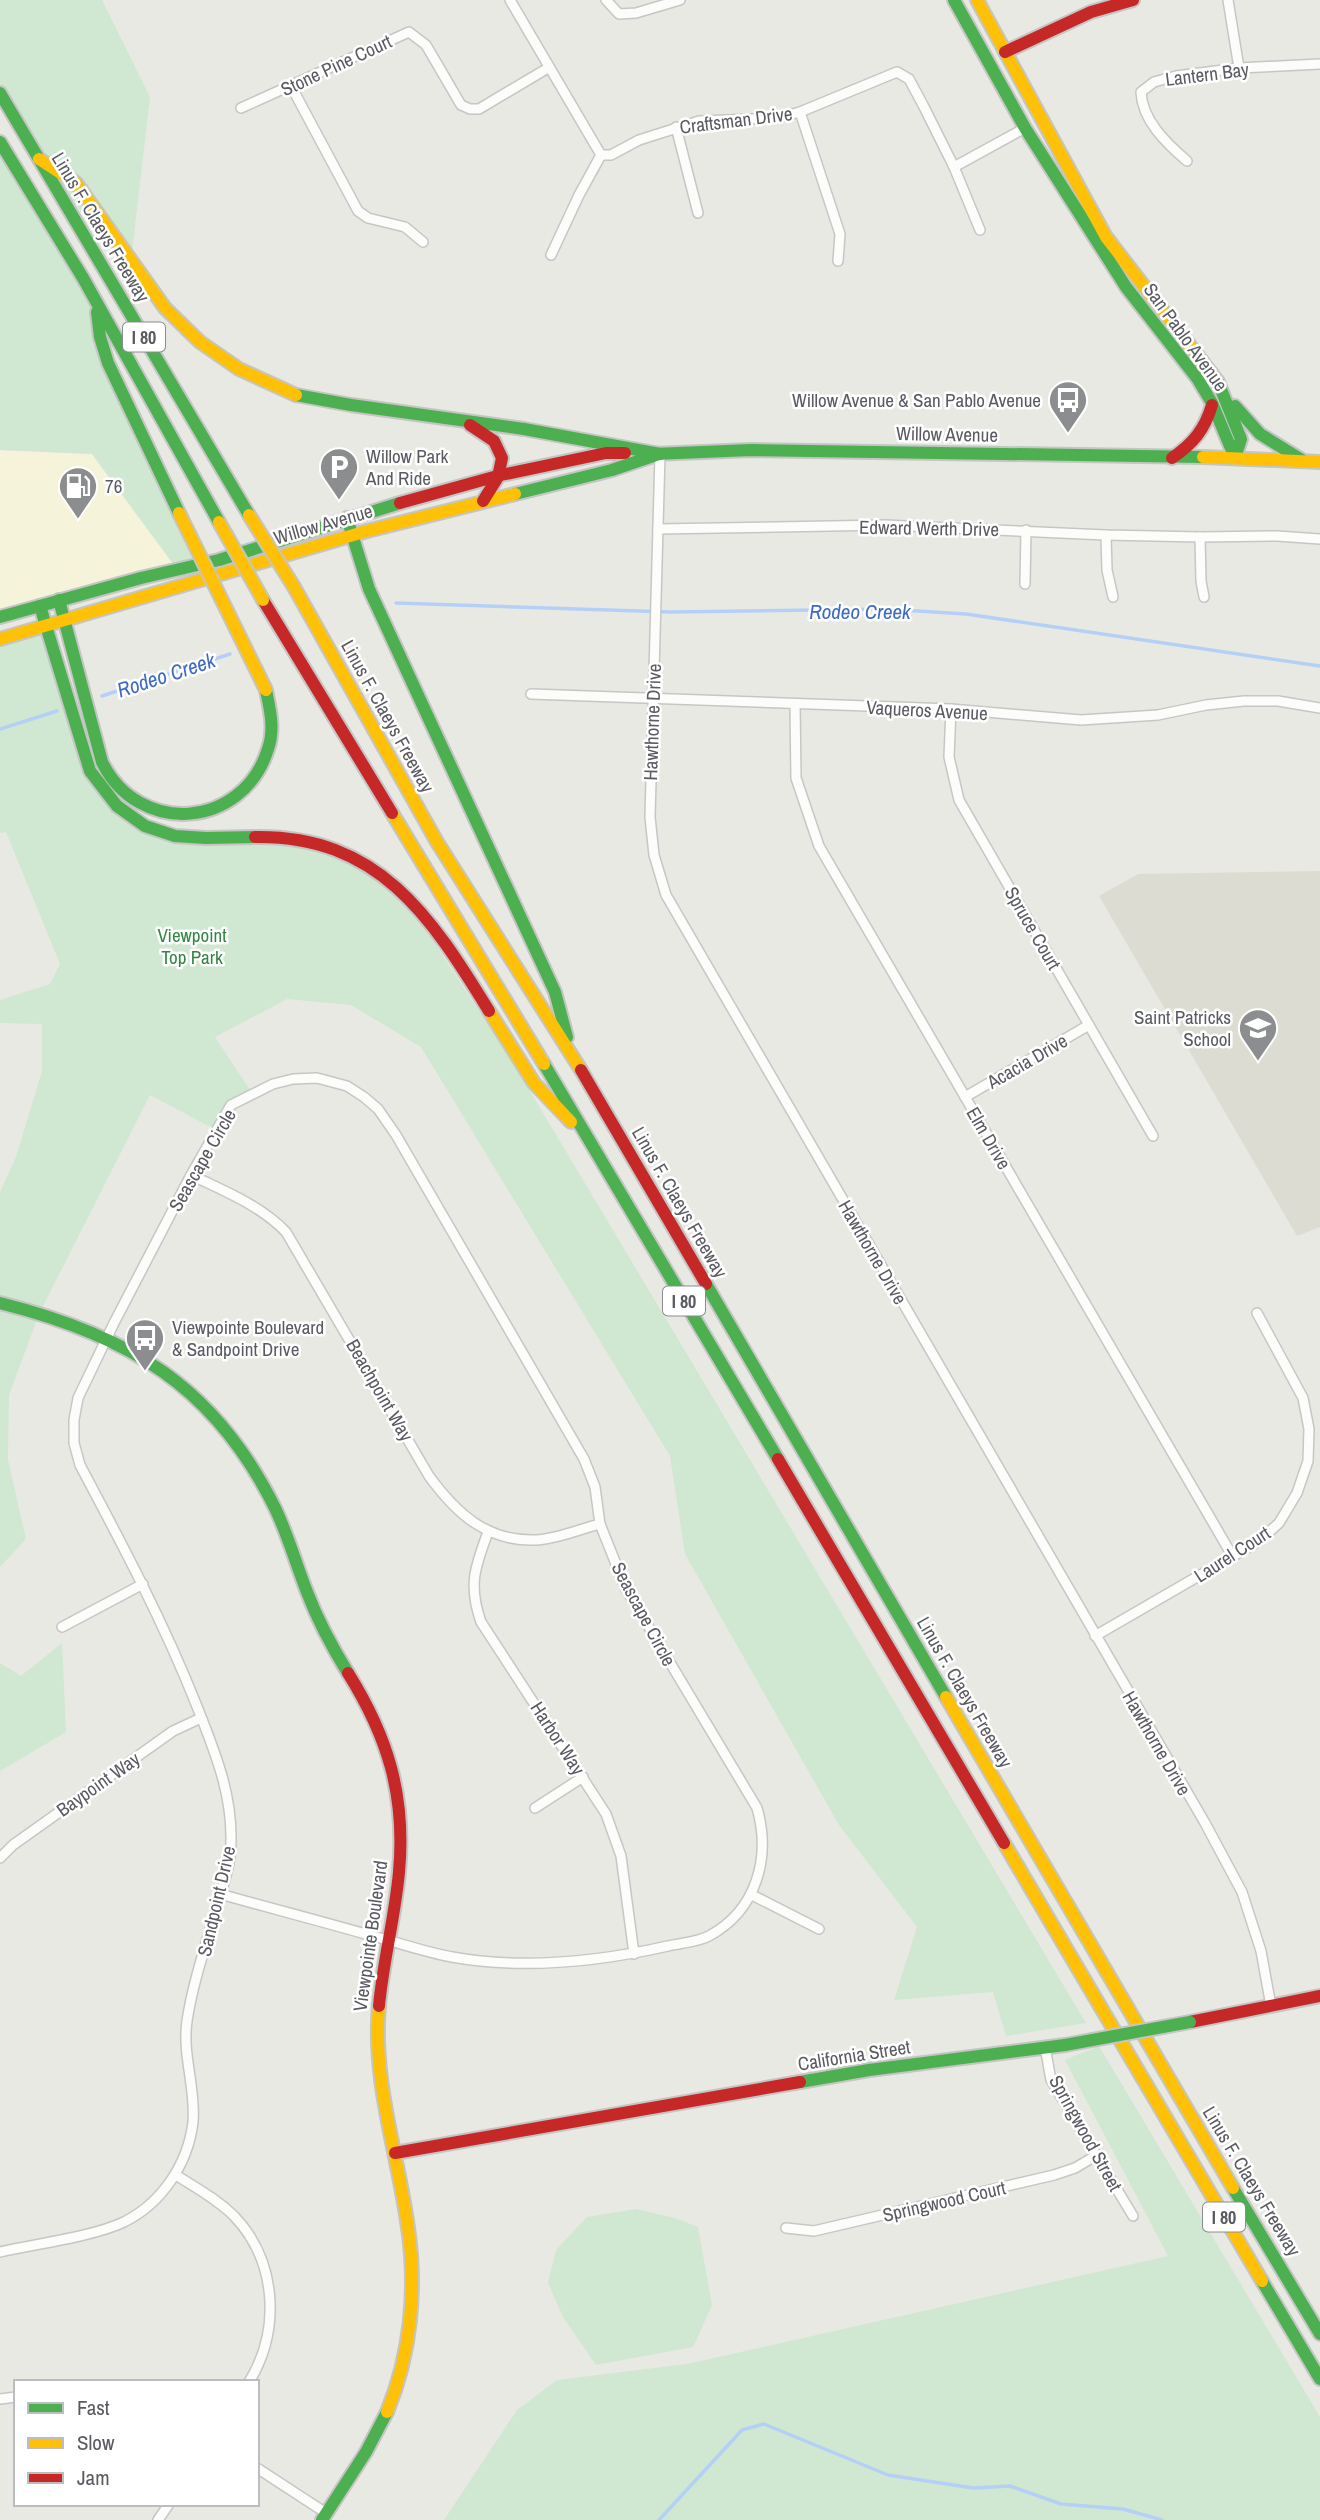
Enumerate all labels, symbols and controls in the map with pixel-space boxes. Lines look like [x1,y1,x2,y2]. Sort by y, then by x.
street label: Stone Pine Court [276,28,396,102]
street label: Lantern Bay [1164,56,1250,92]
street label: Craftsman Drive [678,100,794,140]
street label: Linus F. Claeys Freeway [46,147,156,307]
street label: San Pablo Avenue [1138,278,1234,396]
road number: I 80 [123,323,165,352]
bus stop icon: Willow Avenue & San Pablo Avenue [1047,379,1089,434]
place label: Willow Avenue & San Pablo Avenue [792,387,1041,413]
street label: Willow Avenue [896,420,998,448]
place label: Willow Park And Ride [365,443,448,491]
parking icon: Willow Park And Ride [318,446,360,501]
fuel station icon: 76 [57,465,99,520]
place label: 76 [105,473,122,499]
street label: Willow Avenue [270,497,376,551]
street label: Edward Werth Drive [859,514,999,542]
water label: Rodeo Creek [809,597,912,626]
street label: Linus F. Claeys Freeway [335,635,441,797]
water label: Rodeo Creek [113,645,220,704]
street label: Hawthorne Drive [637,663,667,781]
street label: Vaqueros Avenue [866,694,988,726]
street label: Spruce Court [999,882,1068,975]
park label: Viewpoint Top Park [157,922,227,970]
place label: Saint Patricks School [1134,1004,1231,1052]
school or university icon: Saint Patricks School [1237,1007,1279,1062]
street label: Acacia Drive [981,1027,1072,1095]
street label: Elm Drive [961,1102,1017,1174]
street label: Seascape Circle [162,1104,242,1216]
street label: Linus F. Claeys Freeway [626,1122,734,1283]
street label: Hawthorne Drive [833,1195,913,1309]
road number: I 80 [663,1286,705,1316]
place label: Viewpointe Boulevard & Sandpoint Drive [172,1314,324,1362]
bus stop icon: Viewpointe Boulevard & Sandpoint Drive [124,1317,166,1372]
street label: Beachpoint Way [340,1334,420,1446]
street label: Laurel Court [1189,1519,1276,1588]
street label: Seascape Circle [606,1557,682,1671]
street label: Linus F. Claeys Freeway [911,1612,1019,1773]
street label: Hawthorne Drive [1117,1686,1197,1800]
street label: Harbor Way [525,1696,591,1780]
street label: Baypoint Way [51,1746,145,1822]
street label: Sandpoint Drive [191,1843,241,1959]
street label: Viewpointe Boulevard [347,1859,393,2013]
street label: California Street [796,2033,913,2077]
street label: Springwood Street [1043,2070,1129,2196]
street label: Linus F. Claeys Freeway [1197,2101,1307,2261]
street label: Springwood Court [880,2174,1009,2228]
road number: I 80 [1203,2202,1245,2232]
legend [14,2380,259,2506]
text: Fast [77,2393,110,2422]
text: Slow [77,2428,115,2457]
text: Jam [77,2463,110,2492]

